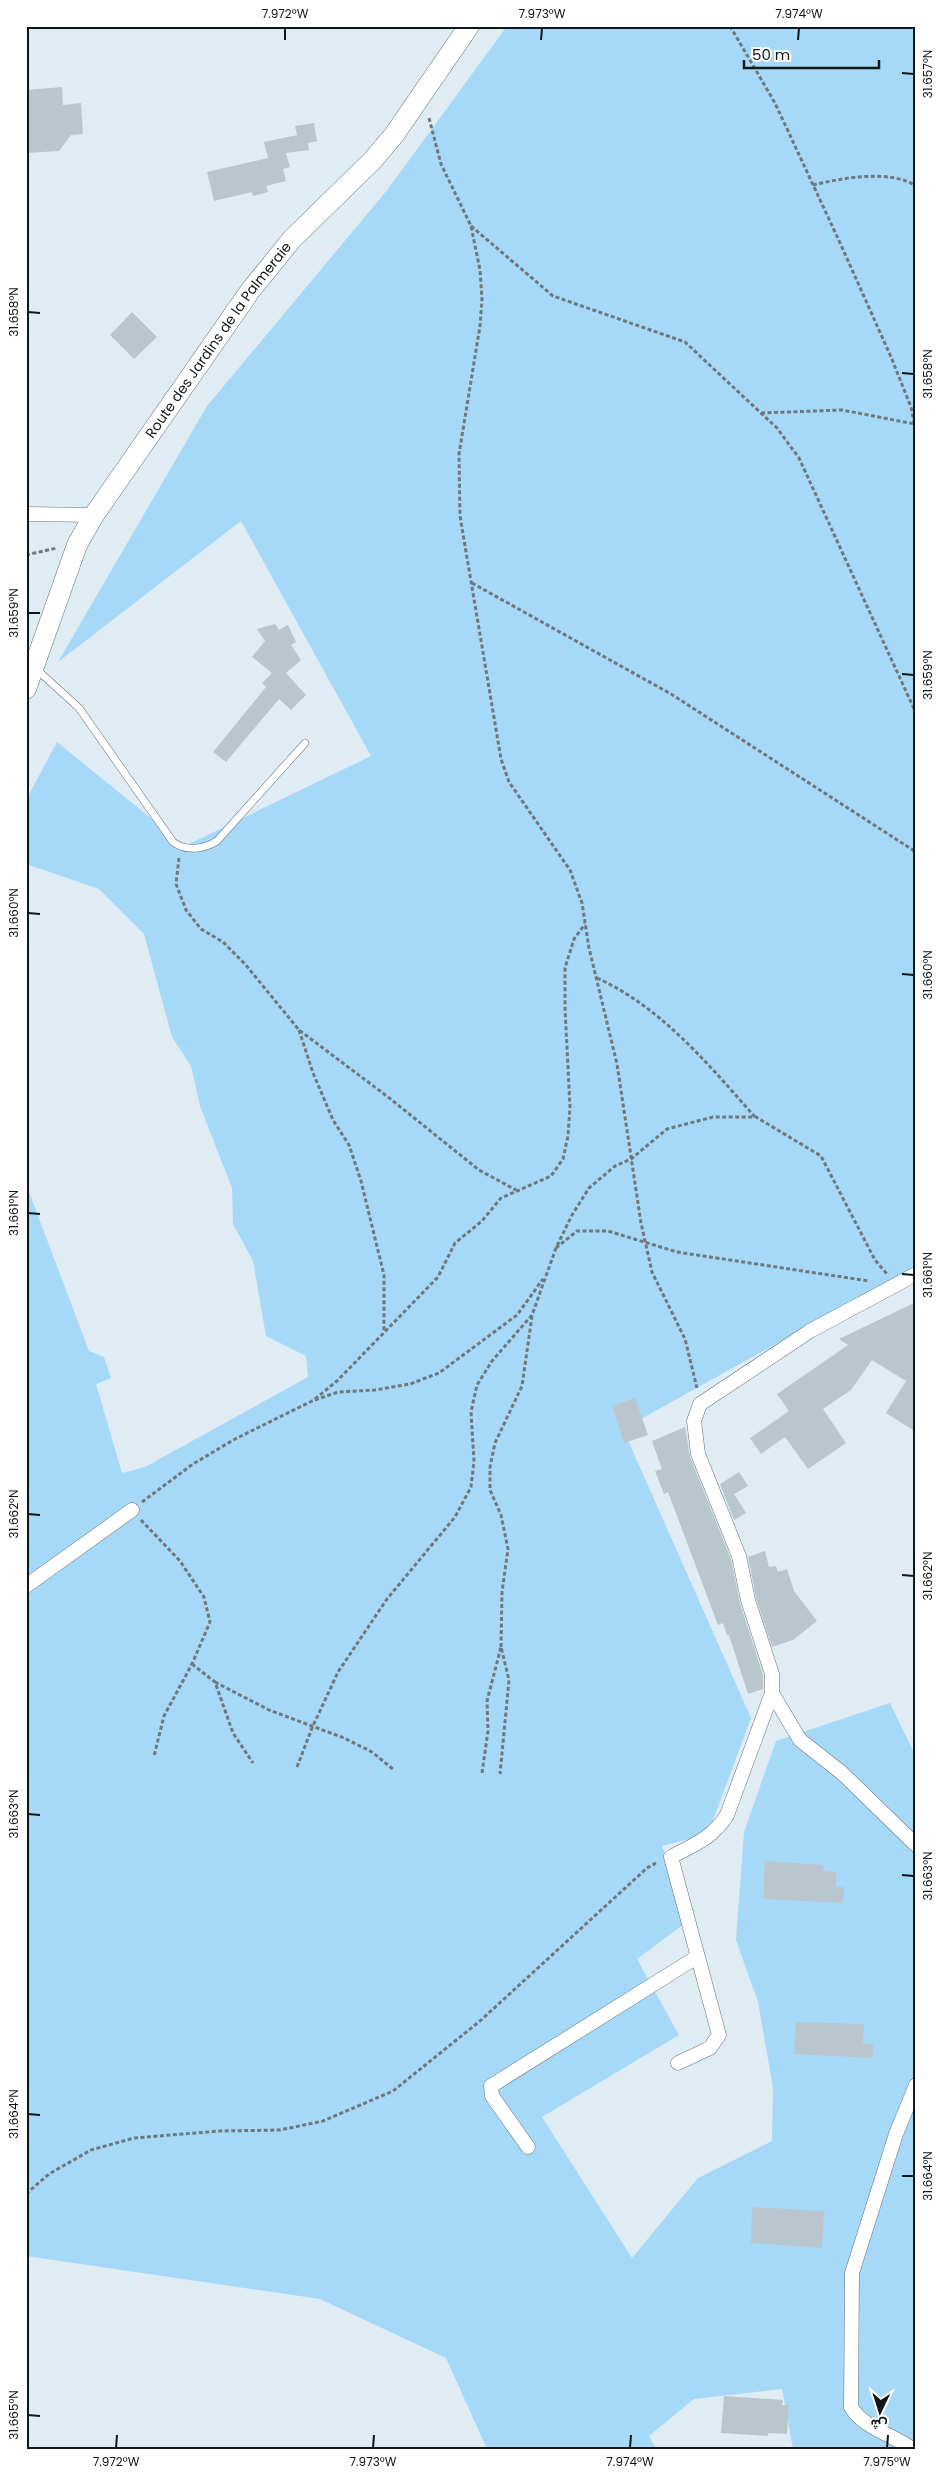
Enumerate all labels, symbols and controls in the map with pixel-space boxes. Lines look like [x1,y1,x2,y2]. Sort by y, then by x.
text: 7.972°W [262,5,309,22]
text: 7.973°W [519,5,566,22]
text: 7.974°W [775,5,823,22]
scale bar [744,38,880,70]
text: 50 m [752,44,790,65]
text: 31.657°N [919,50,936,98]
street label: Route des Jardins de la Palmeraie [141,237,296,442]
text: 31.658°N [5,287,22,337]
text: 31.658°N [919,349,936,399]
text: 31.659°N [5,588,22,638]
text: 31.659°N [919,650,936,700]
text: 31.660°N [5,888,22,938]
text: 31.660°N [919,950,936,1000]
text: 31.661°N [5,1190,22,1236]
text: 31.661°N [919,1252,936,1298]
text: 31.662°N [5,1490,22,1538]
text: 31.662°N [919,1552,936,1600]
text: 31.663°N [5,1789,22,1839]
text: 31.663°N [919,1851,936,1901]
text: 31.664°N [5,2089,22,2139]
text: 31.664°N [919,2151,936,2201]
north arrow [854,2388,904,2438]
text: 31.665°N [5,2390,22,2440]
text: ش [870,2414,888,2436]
text: 7.972°W [93,2453,140,2470]
text: 7.973°W [350,2453,397,2470]
text: 7.974°W [606,2453,654,2470]
text: 7.975°W [863,2453,911,2470]

